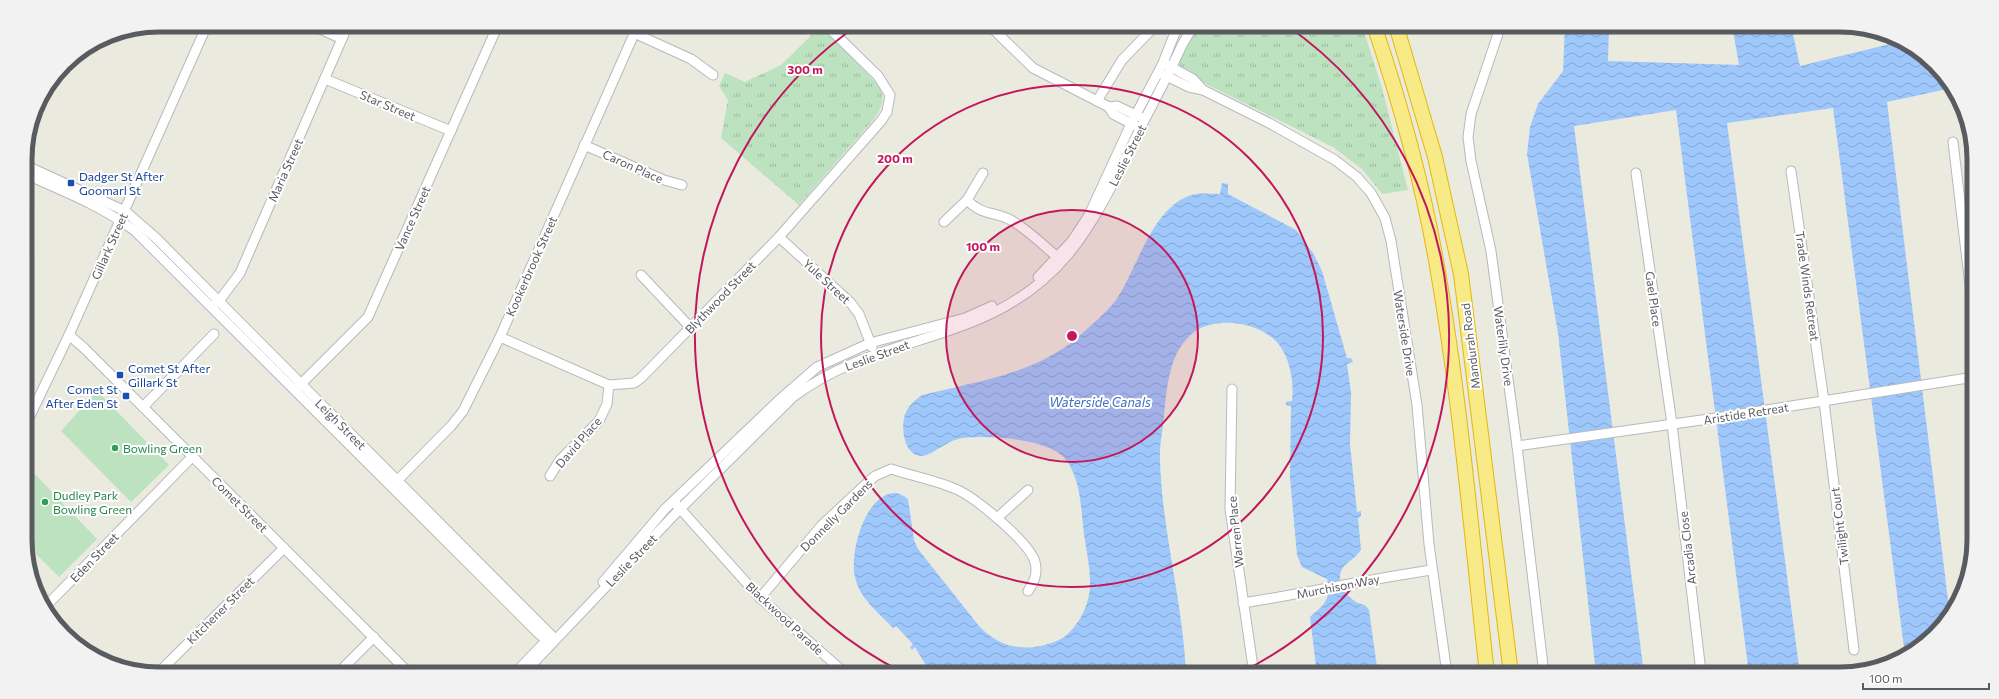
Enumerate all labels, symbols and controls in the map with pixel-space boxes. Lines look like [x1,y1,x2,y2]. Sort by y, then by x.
text: 300 m [787,62,823,76]
street label: Star Street [358,87,418,123]
street label: Leslie Street [1105,122,1149,188]
street label: Maria Street [265,136,305,204]
street label: Caron Place [601,146,665,186]
text: 200 m [877,151,913,165]
place label: Dadger St After Goomarl St [79,169,164,197]
marker: Dadger St After Goomarl St [66,178,76,188]
street label: Vance Street [392,183,433,252]
street label: Gillark Street [88,210,130,282]
street label: Kookerbrook Street [503,214,559,318]
street label: Trade Winds Retreat [1793,230,1823,342]
text: 100 m [966,239,1000,253]
street label: Yule Street [801,256,854,306]
street label: Blythwood Street [682,258,758,336]
street label: Gael Place [1643,270,1665,328]
street label: Waterside Drive [1391,289,1419,377]
street label: Mandurah Road [1458,302,1482,390]
street label: Waterlily Drive [1491,305,1517,387]
centre of rings [1065,329,1079,343]
street label: Leslie Street [843,337,911,373]
place label: Comet St After Gillark St [128,361,210,389]
marker: Comet St After Gillark St [115,370,125,380]
place label: Comet St After Eden St [46,382,118,410]
marker: Comet St After Eden St [121,391,131,401]
water label: Waterside Canals [1049,394,1151,410]
street label: Leigh Street [313,396,369,452]
street label: Aristide Retreat [1702,399,1790,427]
street label: David Place [552,414,604,470]
place label: Bowling Green [123,441,202,455]
marker: Bowling Green [110,443,120,453]
street label: Comet Street [209,473,271,535]
street label: Donnelly Gardens [797,476,875,554]
street label: Twilight Court [1827,486,1851,566]
place label: Dudley Park Bowling Green [53,488,132,516]
street label: Warren Place [1224,496,1246,568]
marker: Dudley Park Bowling Green [40,497,50,507]
street label: Arcadia Close [1676,511,1698,585]
street label: Eden Street [67,529,121,585]
street label: Leslie Street [603,531,659,589]
street label: Murchison Way [1295,571,1381,601]
street label: Kitchener Street [183,573,257,647]
street label: Blackwood Parade [743,579,827,657]
scale bar [1863,665,1989,691]
text: 100 m [1869,671,1903,685]

